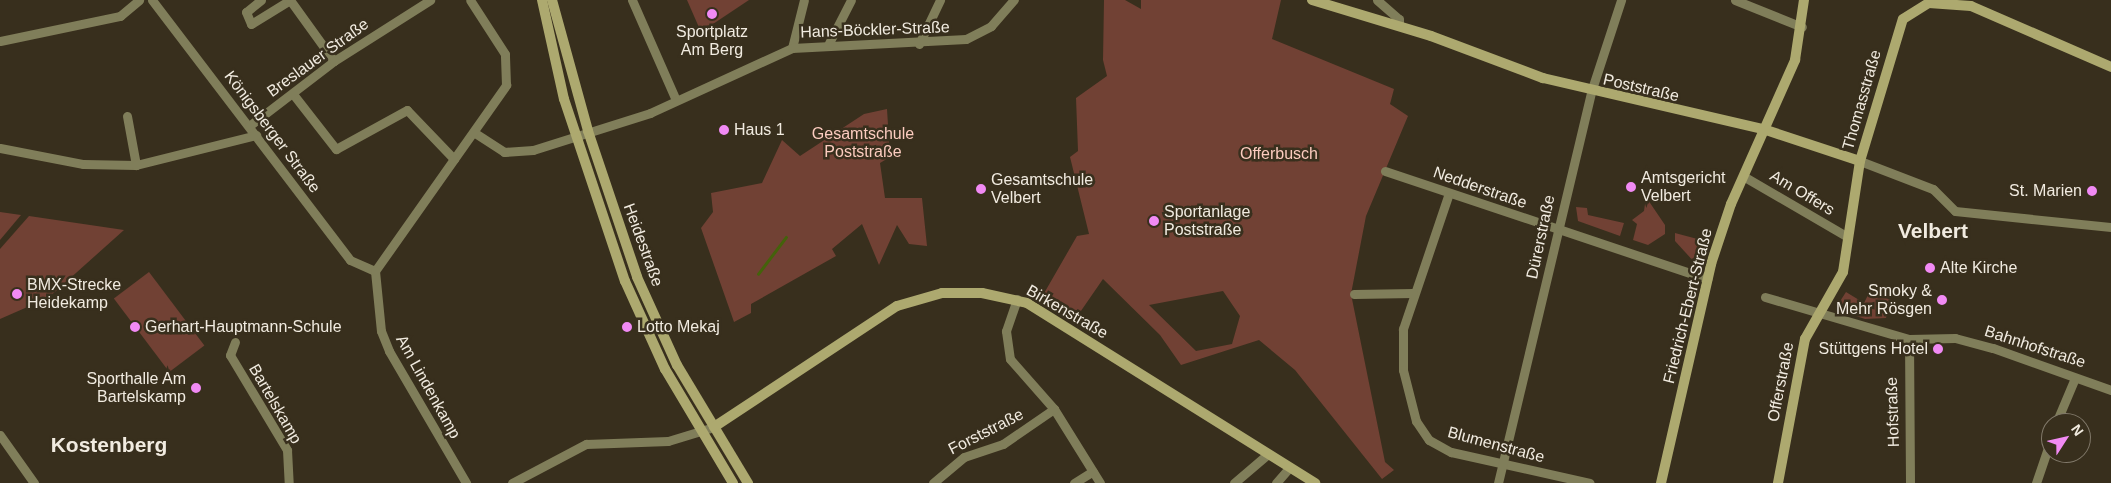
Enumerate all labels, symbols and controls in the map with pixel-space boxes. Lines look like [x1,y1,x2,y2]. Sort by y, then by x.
marker: Sportplatz Am Berg [706,8,718,20]
street label: Breslauer Straße [263,15,373,101]
street label: Hans-Böckler-Straße [800,18,950,42]
place label: Sportplatz Am Berg [676,22,748,60]
street label: Thomasstraße [1839,48,1885,152]
street label: Königsberger Straße [220,67,324,197]
street label: Poststraße [1601,70,1681,106]
place label: Haus 1 [734,120,785,140]
marker: Haus 1 [718,124,730,136]
park label: Gesamtschule Poststraße [812,124,914,162]
park label: Offerbusch [1240,144,1318,164]
street label: Nedderstraße [1431,163,1529,213]
street label: Am Offers [1766,166,1838,220]
place label: Amtsgericht Velbert [1641,168,1725,206]
place label: Gesamtschule Velbert [991,170,1093,208]
marker: Amtsgericht Velbert [1625,181,1637,193]
place label: St. Marien [2009,181,2082,201]
marker: Gesamtschule Velbert [975,183,987,195]
marker: St. Marien [2086,185,2098,197]
street label: Dürerstraße [1523,193,1559,281]
street label: Heidestraße [619,201,667,289]
place label: Sportanlage Poststraße [1164,202,1250,240]
marker: Sportanlage Poststraße [1148,215,1160,227]
district label: Velbert [1898,218,1968,244]
street label: Friedrich-Ebert-Straße [1659,226,1717,386]
place label: Alte Kirche [1940,258,2017,278]
marker: Alte Kirche [1924,262,1936,274]
place label: BMX-Strecke Heidekamp [27,275,121,313]
street label: Birkenstraße [1023,281,1111,343]
place label: Smoky & Mehr Rösgen [1836,281,1932,319]
marker: BMX-Strecke Heidekamp [11,288,23,300]
marker: Smoky & Mehr Rösgen [1936,294,1948,306]
place label: Gerhart-Hauptmann-Schule [145,317,342,337]
place label: Lotto Mekaj [637,317,720,337]
marker: Gerhart-Hauptmann-Schule [129,321,141,333]
marker: Lotto Mekaj [621,321,633,333]
street label: Bahnhofstraße [1982,322,2088,372]
street label: Am Lindenkamp [392,332,464,442]
place label: Stüttgens Hotel [1819,339,1928,359]
street label: Offerstraße [1764,341,1798,423]
marker: Stüttgens Hotel [1932,343,1944,355]
street label: Bartelskamp [244,361,306,447]
place label: Sporthalle Am Bartelskamp [86,369,186,407]
street label: Hofstraße [1882,377,1904,447]
marker: Sporthalle Am Bartelskamp [190,382,202,394]
street label: Forststraße [945,405,1027,459]
north arrow [2041,413,2091,463]
text: N [2068,421,2087,439]
street label: Blumenstraße [1445,423,1547,467]
district label: Kostenberg [51,432,167,458]

